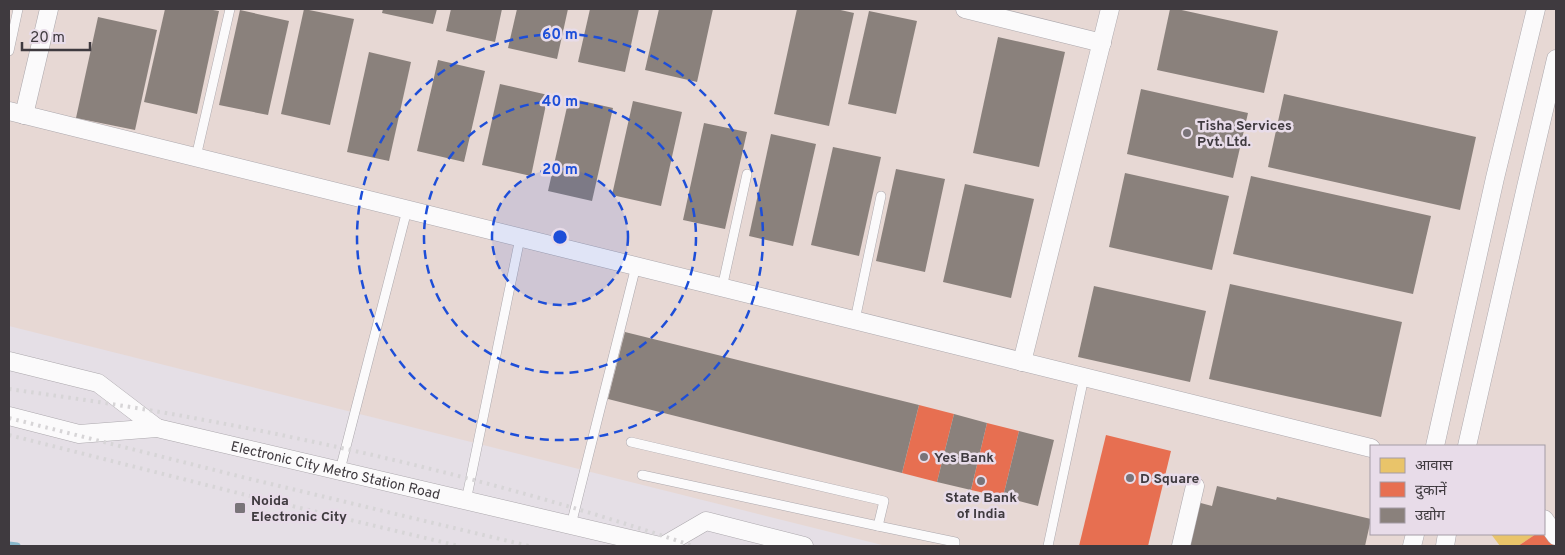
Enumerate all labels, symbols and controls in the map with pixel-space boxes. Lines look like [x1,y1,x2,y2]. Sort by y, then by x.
scale bar [22,20,90,52]
text: 60 m [542,26,578,45]
text: 20 m [30,29,65,48]
text: 40 m [542,93,578,112]
place label: Tisha Services Pvt. Ltd. [1197,118,1292,151]
marker: Tisha Services Pvt. Ltd. [1181,127,1193,139]
text: 20 m [542,161,578,180]
centre of rings [551,228,569,246]
street label: Electronic City Metro Station Road [229,439,442,504]
legend [1370,445,1545,535]
place label: Yes Bank [934,450,994,467]
marker: Yes Bank [918,451,930,463]
text: आवास [1415,457,1454,476]
place label: D Square [1140,471,1200,488]
marker: D Square [1124,472,1136,484]
marker: State Bank of India [975,475,987,487]
text: दुकानें [1415,481,1447,501]
place label: State Bank of India [945,490,1017,523]
place label: Noida Electronic City [251,493,347,526]
marker: Noida Electronic City [233,501,247,515]
text: उद्योग [1415,507,1446,526]

